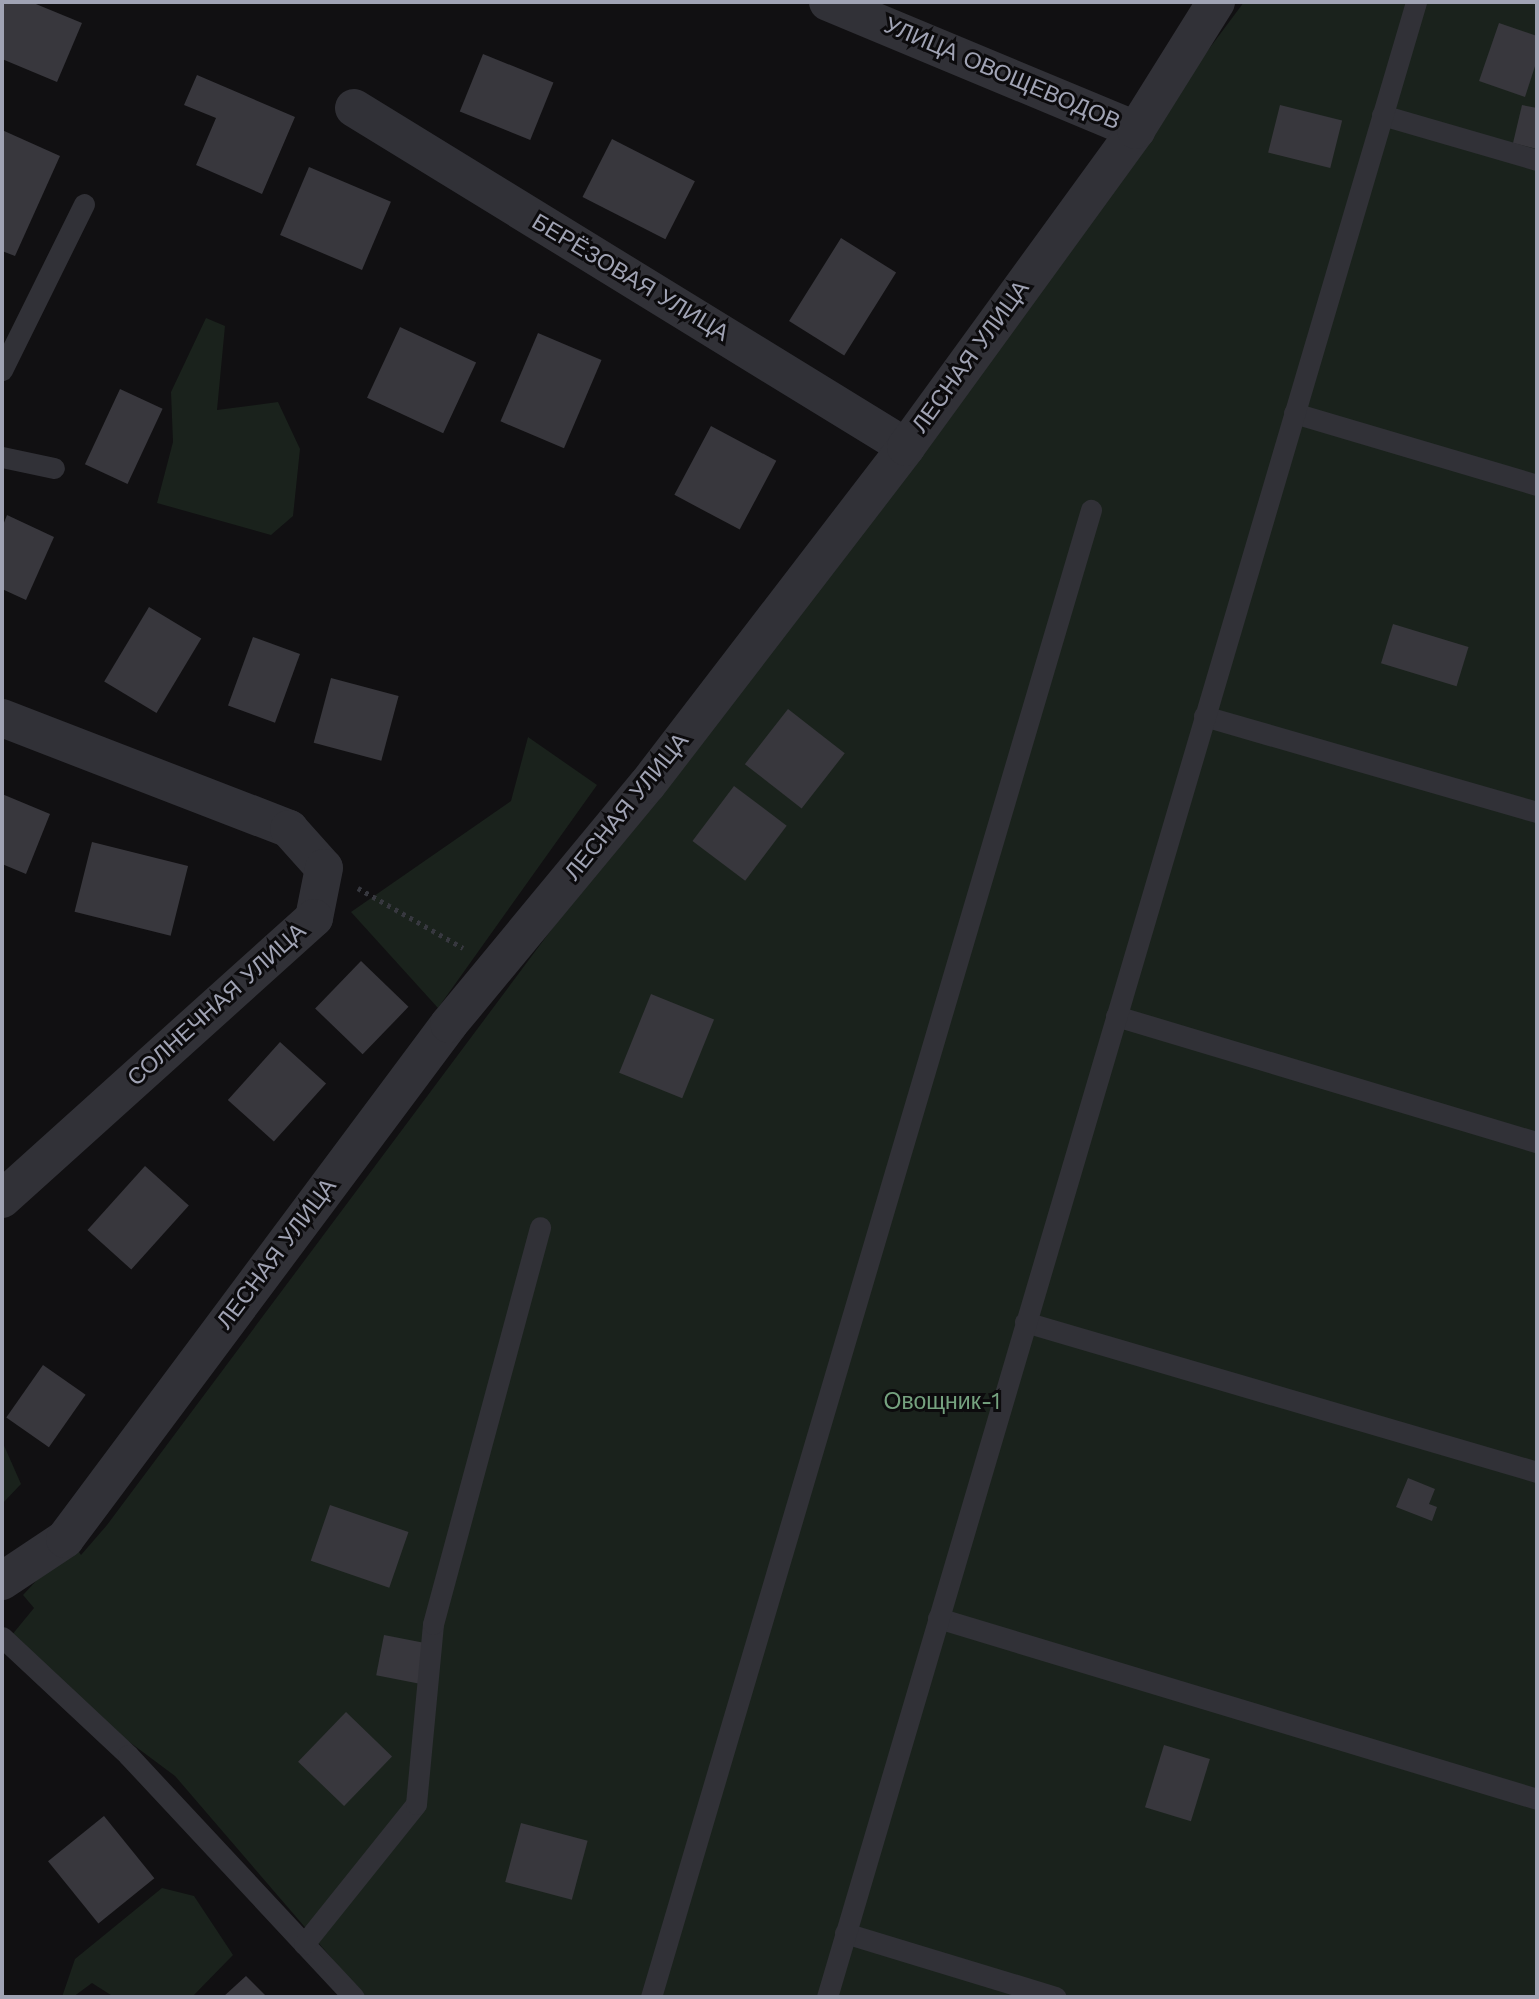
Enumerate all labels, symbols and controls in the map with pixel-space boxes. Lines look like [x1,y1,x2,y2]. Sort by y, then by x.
street label: УЛИЦА ОВОЩЕВОДОВ [880,12,1124,136]
street label: БЕРЁЗОВАЯ УЛИЦА [527,208,733,348]
street label: ЛЕСНАЯ УЛИЦА [907,276,1035,438]
street label: ЛЕСНАЯ УЛИЦА [559,728,695,886]
street label: СОЛНЕЧНАЯ УЛИЦА [122,918,312,1092]
street label: ЛЕСНАЯ УЛИЦА [211,1173,343,1335]
park label: Овощник-1 [884,1388,1000,1416]

